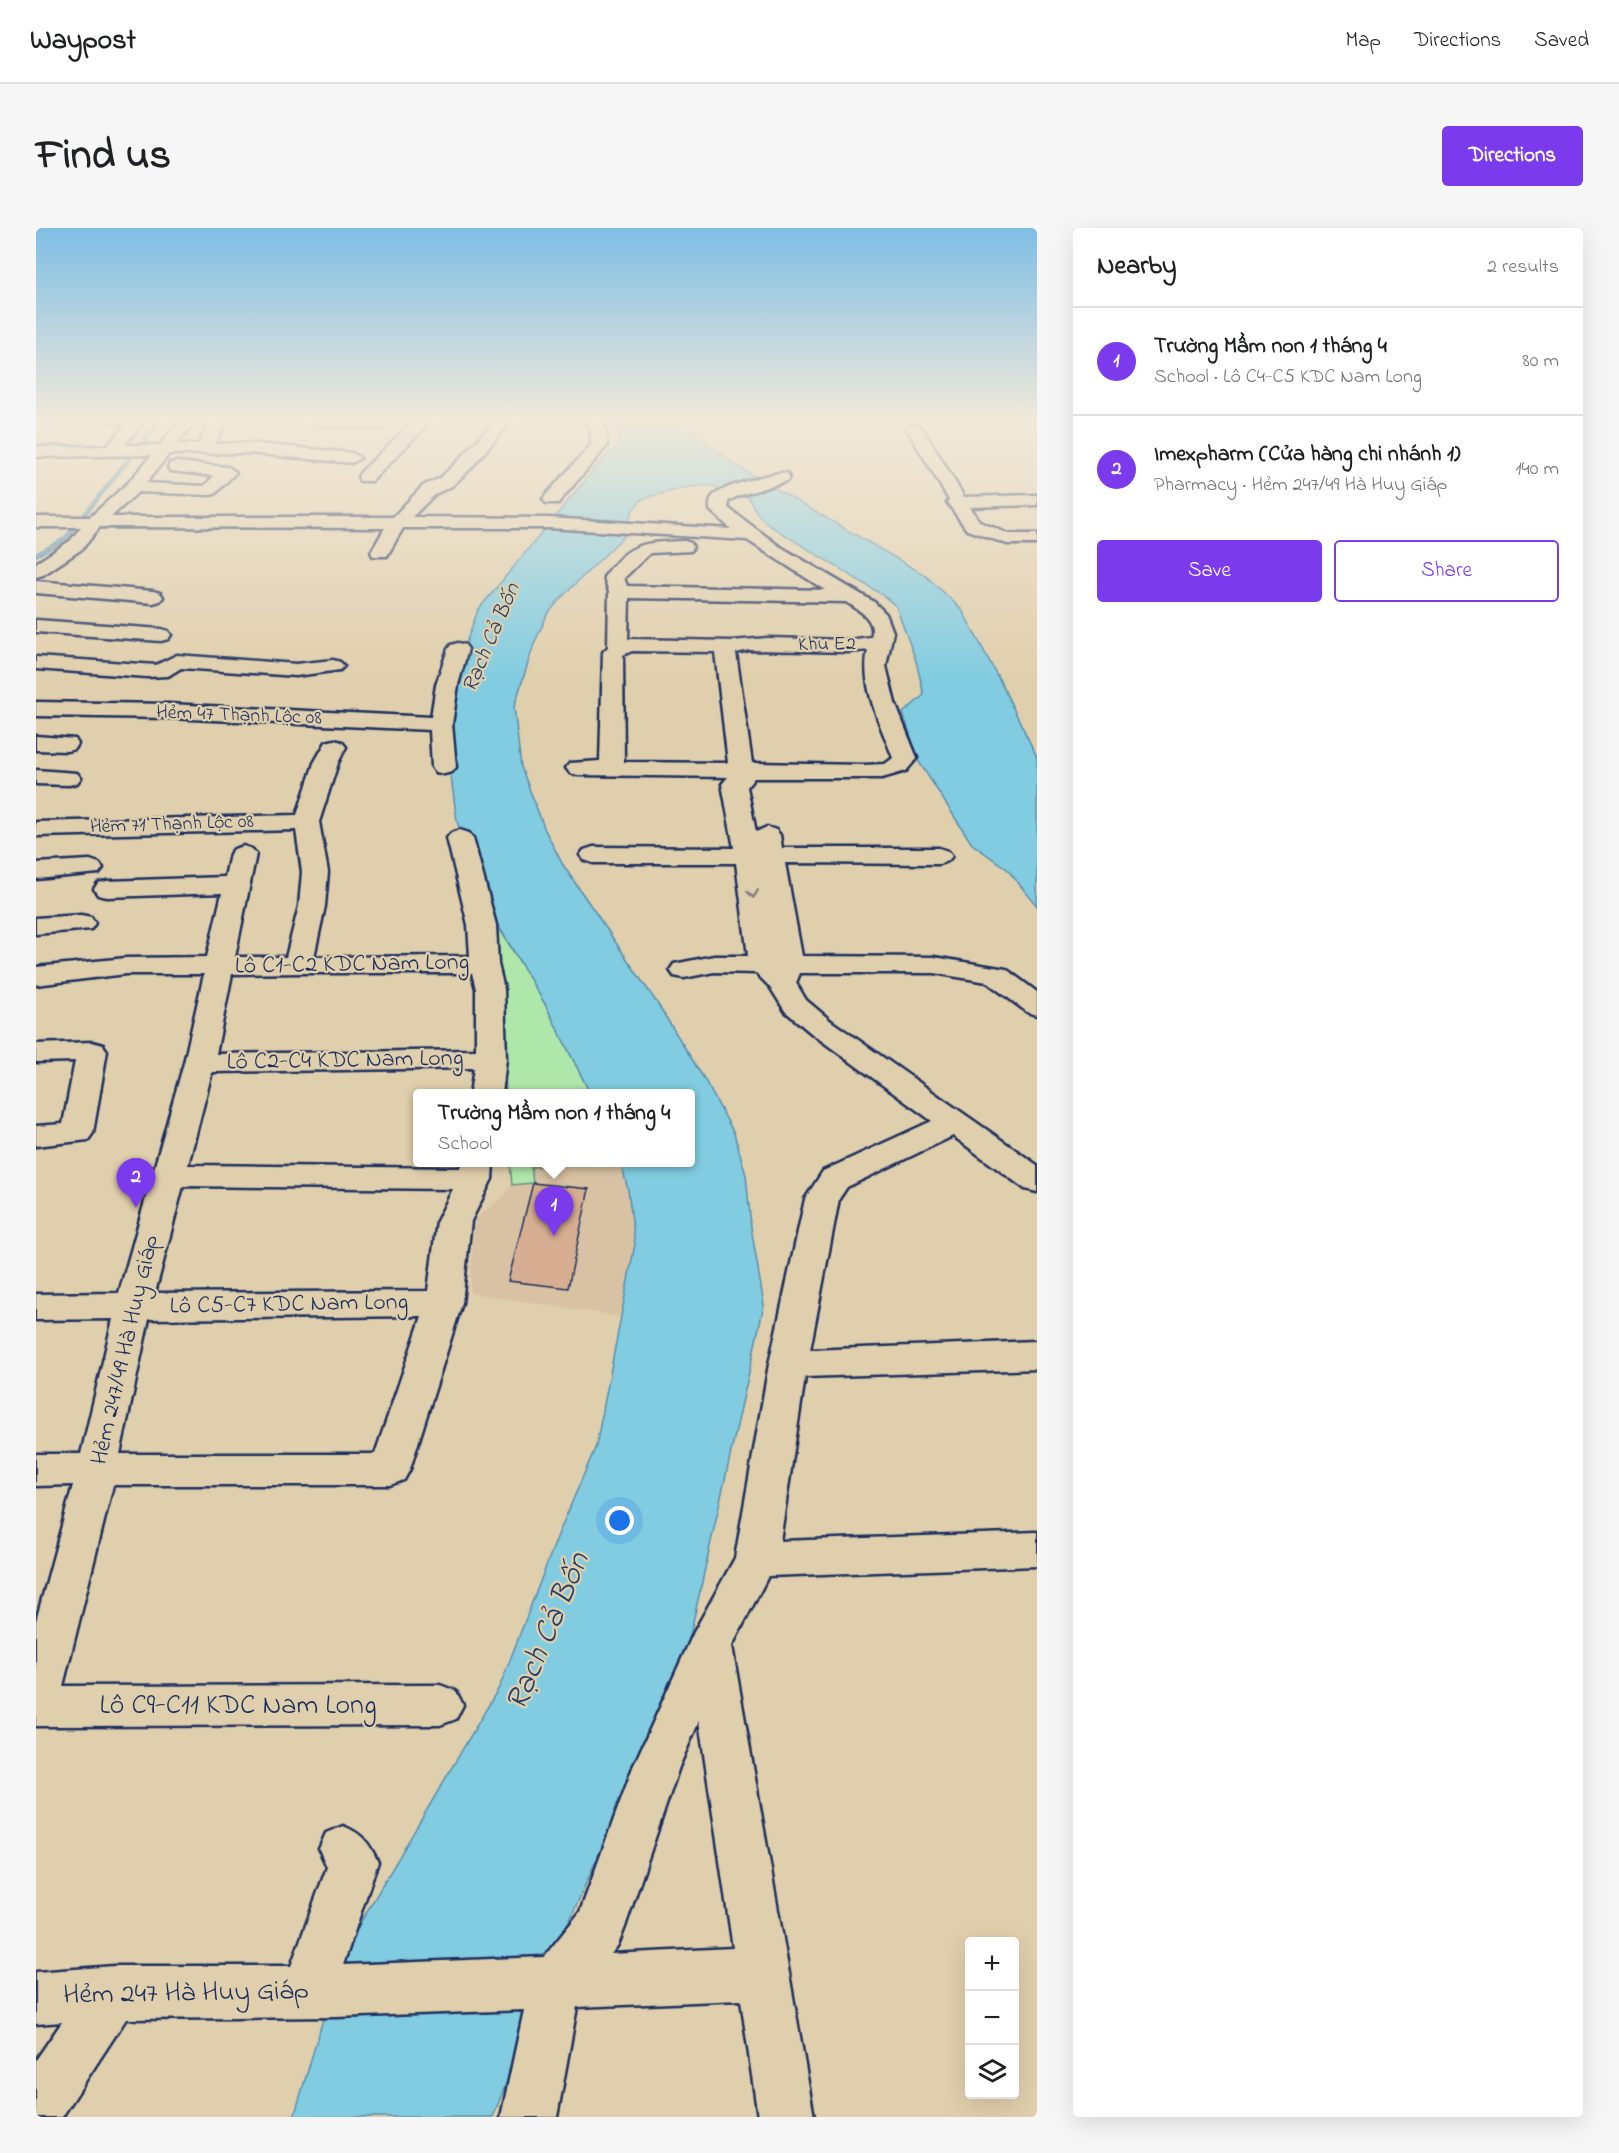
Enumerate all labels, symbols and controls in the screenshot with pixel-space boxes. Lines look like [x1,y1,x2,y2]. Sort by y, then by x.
text: Waypost [30,21,136,62]
text: Map [1345,26,1381,56]
text: Directions [1414,26,1501,56]
text: Saved [1534,26,1589,56]
text: Find us [36,126,171,187]
button: Directions [1442,126,1583,186]
text: Nearby [1097,248,1176,286]
text: 2 results [1487,253,1559,282]
text: Trường Mầm non 1 tháng 4 [1154,331,1387,363]
text: 1 [1113,347,1120,376]
text: 80 m [1522,347,1559,376]
text: School · Lô C4-C5 KDC Nam Long [1154,363,1422,392]
text: Imexpharm (Cửa hàng chi nhánh 1) [1154,439,1460,471]
text: 2 [1112,455,1121,484]
text: 140 m [1515,455,1559,484]
text: Pharmacy · Hẻm 247/49 Hà Huy Giáp [1154,471,1447,500]
button: Save [1097,540,1322,602]
button: Share [1334,540,1559,602]
water label: Rạch Cả Bốn [455,578,530,697]
street label: Khu E2 [798,630,856,660]
street label: Hẻm 47 Thạnh Lộc 08 [156,699,322,733]
street label: Hẻm 71 Thạnh Lộc 08 [90,808,254,842]
one-way arrow [747,889,759,898]
street label: Lô C1-C2 KDC Nam Long [234,945,470,985]
street label: Lô C2-C4 KDC Nam Long [226,1041,464,1081]
popup [413,1089,695,1167]
text: Trường Mầm non 1 tháng 4 [438,1098,670,1130]
text: School [438,1130,492,1159]
pin: 2 [116,1158,156,1208]
pin: 1 [534,1186,574,1236]
street label: Hẻm 247/49 Hà Huy Giáp [82,1231,170,1469]
street label: Lô C5-C7 KDC Nam Long [169,1285,409,1325]
your location [605,1506,634,1535]
water label: Rạch Cả Bốn [495,1544,604,1719]
street label: Lô C9-C11 KDC Nam Long [100,1686,376,1727]
map controls [965,1937,1019,2099]
button: + [965,1937,1019,1991]
street label: Hẻm 247 Hà Huy Giáp [63,1971,309,2017]
button: − [965,1991,1019,2045]
button: layers [965,2045,1019,2099]

